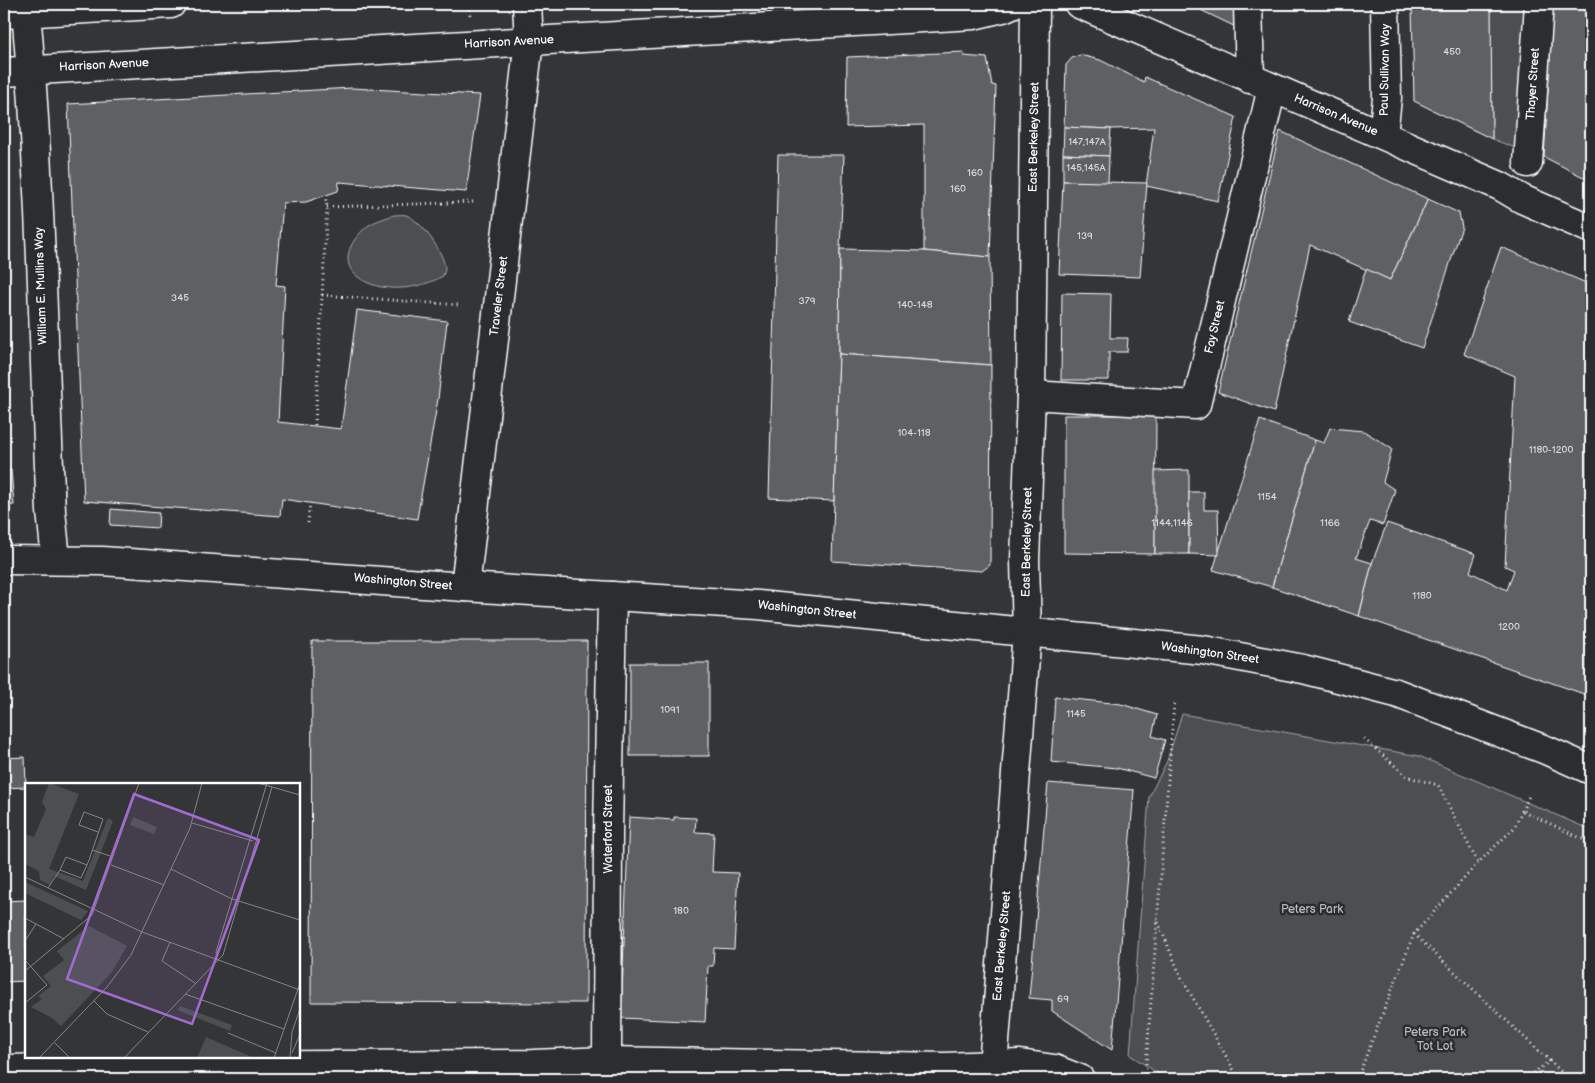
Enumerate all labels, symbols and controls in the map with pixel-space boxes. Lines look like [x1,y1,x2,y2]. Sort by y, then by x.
street label: Paul Sullivan Way [1377,23,1393,116]
street label: Harrison Avenue [464,32,554,52]
house number: 450 [1443,46,1461,58]
street label: Thayer Street [1523,47,1543,121]
street label: Harrison Avenue [59,55,149,75]
street label: East Berkeley Street [1026,81,1042,192]
street label: Harrison Avenue [1292,90,1380,140]
house number: 147,147A [1068,136,1107,148]
house number: 145,145A [1066,162,1107,174]
house number: 160 [967,167,983,179]
house number: 160 [950,183,966,195]
street label: William E. Mullins Way [31,226,51,345]
house number: 139 [1077,230,1093,242]
street label: Traveler Street [487,255,511,337]
house number: 345 [171,292,189,304]
house number: 379 [799,295,816,307]
house number: 140-148 [897,299,933,311]
street label: Fay Street [1202,299,1228,355]
house number: 104-118 [897,427,931,439]
house number: 1180-1200 [1529,444,1573,456]
street label: East Berkeley Street [1019,486,1035,597]
house number: 1154 [1257,491,1277,503]
house number: 1144,1146 [1151,517,1193,529]
house number: 1166 [1320,517,1340,529]
street label: Washington Street [353,570,453,594]
house number: 1180 [1412,590,1432,602]
street label: Washington Street [757,597,857,623]
house number: 1200 [1498,621,1520,633]
street label: Washington Street [1160,639,1260,667]
house number: 1091 [660,704,680,716]
house number: 1145 [1066,708,1086,720]
inset map [25,783,300,1058]
street label: Waterford Street [601,784,616,873]
street label: East Berkeley Street [990,890,1014,1002]
park label: Peters Park [1281,902,1343,917]
house number: 180 [673,905,689,917]
house number: 69 [1057,993,1069,1005]
park label: Peters Park Tot Lot [1404,1025,1466,1054]

